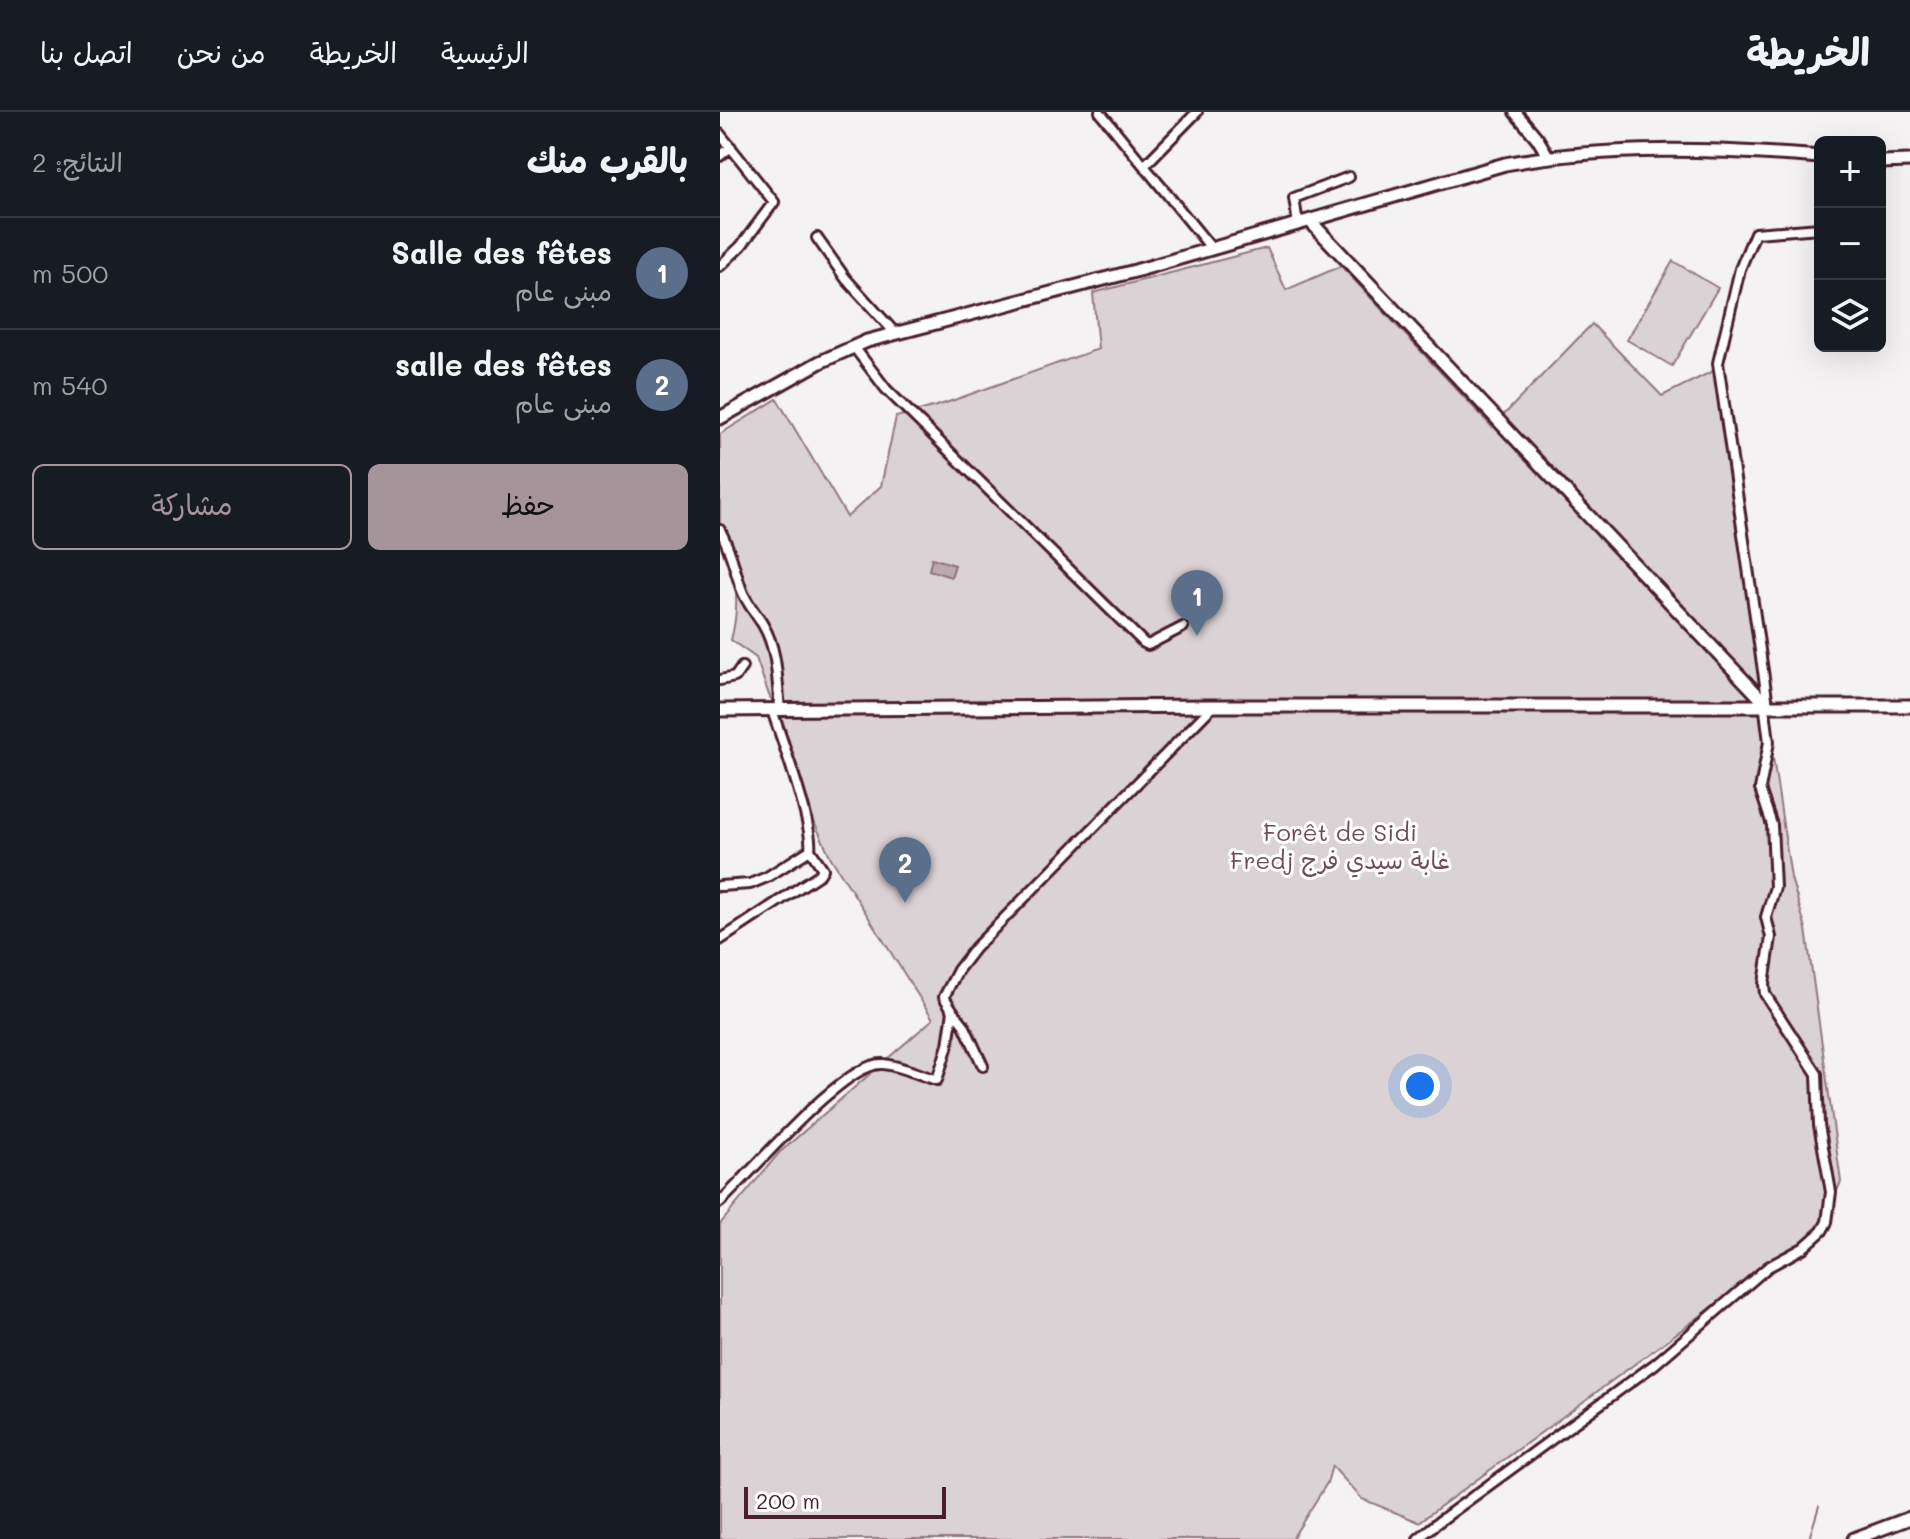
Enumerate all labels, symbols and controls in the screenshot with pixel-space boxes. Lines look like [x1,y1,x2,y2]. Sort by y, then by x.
text: الخريطة [1746,26,1870,76]
text: اتصل بنا [40,34,133,70]
text: من نحن [177,34,266,70]
text: الخريطة [310,34,397,70]
text: الرئيسية [441,34,529,70]
map controls [1814,136,1886,352]
button: + [1814,136,1886,208]
text: بالقرب منك [527,137,688,182]
text: النتائج: 2 [32,145,123,179]
button: − [1814,208,1886,280]
text: Salle des fêtes [391,232,612,272]
text: 500 m [32,256,108,290]
text: 1 [656,256,668,290]
text: مبنى عام [515,274,612,308]
button: layers [1814,280,1886,352]
text: salle des fêtes [395,344,612,384]
text: 540 m [32,368,108,402]
text: 2 [655,368,669,402]
text: مبنى عام [515,386,612,420]
button: مشاركة [32,464,352,550]
button: حفظ [368,464,688,550]
pin: 1 [1171,570,1223,636]
park label: Forêt de Sidi Fredj غابة سيدي فرج [1230,816,1450,878]
pin: 2 [879,837,931,903]
your location [1400,1066,1440,1106]
scale bar [744,1483,946,1519]
text: 200 m [756,1486,820,1515]

